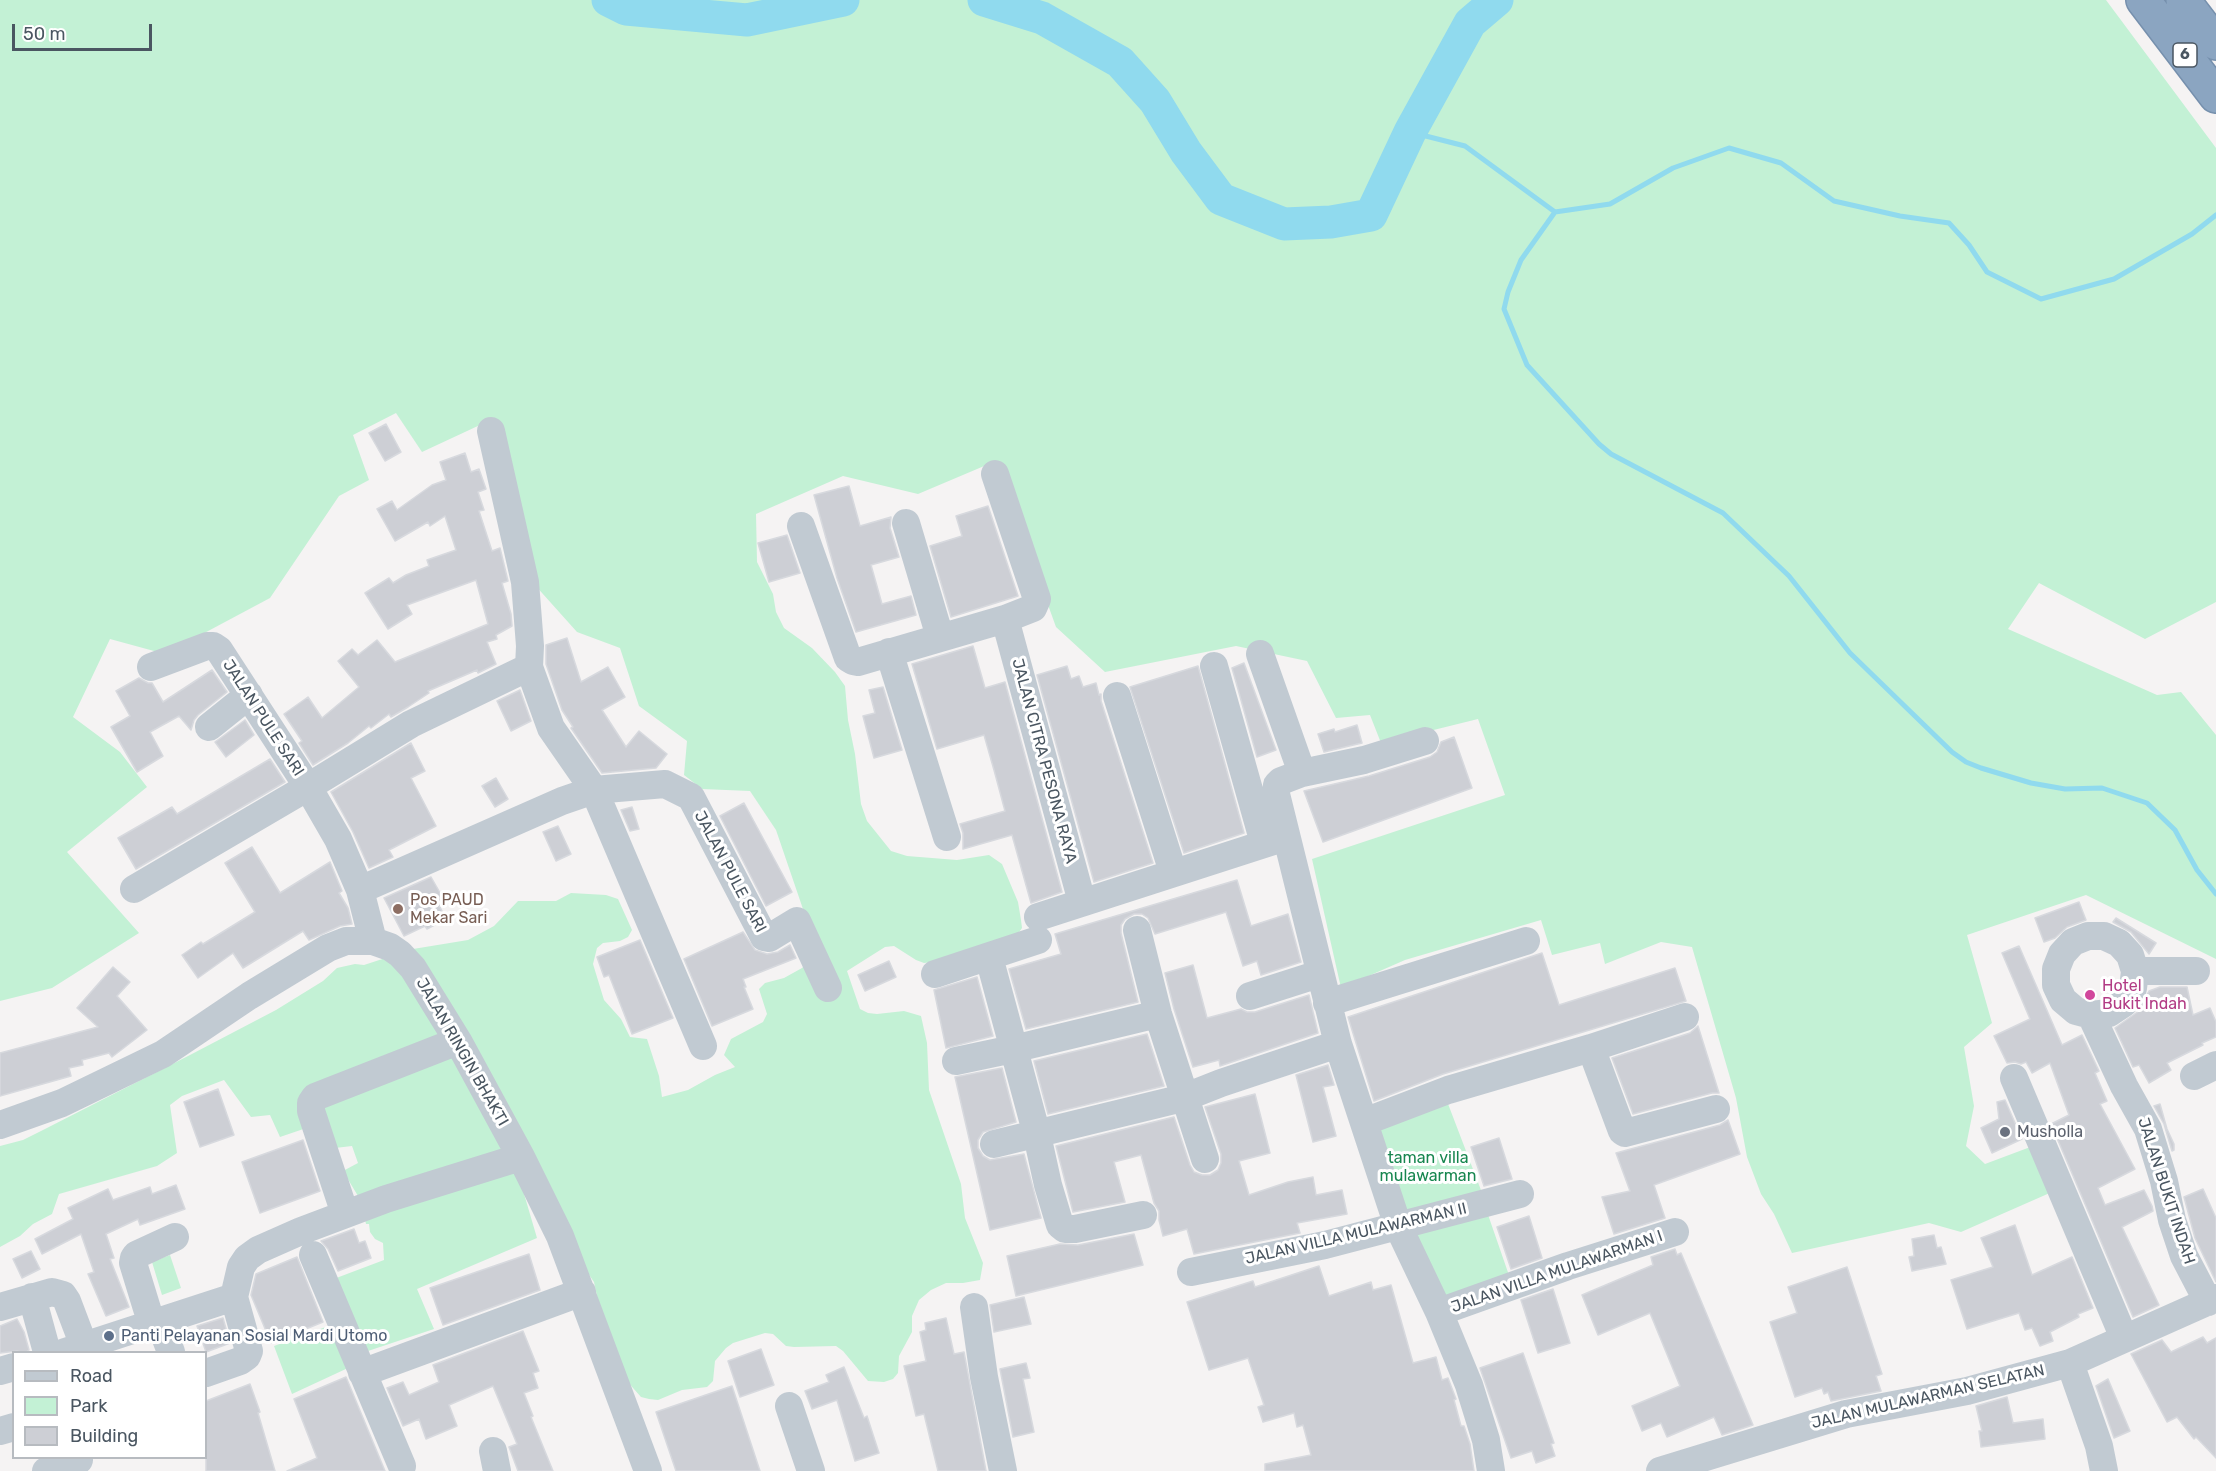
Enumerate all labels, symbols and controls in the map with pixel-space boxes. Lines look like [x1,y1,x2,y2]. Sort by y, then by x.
scale bar [15,12,154,50]
text: 50 m [23,23,66,45]
road number: 6 [2173,43,2197,67]
street label: JALAN PULE SARI [218,656,308,780]
street label: JALAN CITRA PESONA RAYA [1007,656,1081,866]
street label: JALAN PULE SARI [690,808,770,936]
place label: Pos PAUD Mekar Sari [410,890,487,928]
marker: Pos PAUD Mekar Sari [391,902,405,916]
street label: JALAN RINGIN BHAKTI [412,975,512,1129]
place label: Hotel Bukit Indah [2102,976,2187,1014]
marker: Hotel Bukit Indah [2083,988,2097,1002]
street label: JALAN BUKIT INDAH [2133,1115,2199,1267]
place label: Musholla [2017,1122,2083,1142]
marker: Musholla [1998,1125,2012,1139]
park label: taman villa mulawarman [1380,1148,1476,1186]
street label: JALAN VILLA MULAWARMAN II [1243,1199,1469,1269]
street label: JALAN VILLA MULAWARMAN I [1449,1227,1665,1317]
place label: Panti Pelayanan Sosial Mardi Utomo [121,1326,387,1346]
marker: Panti Pelayanan Sosial Mardi Utomo [102,1329,116,1343]
legend [12,1351,207,1459]
street label: JALAN MULAWARMAN SELATAN [1809,1361,2047,1433]
text: Road [70,1365,113,1387]
text: Park [70,1395,107,1417]
text: Building [70,1425,138,1447]

